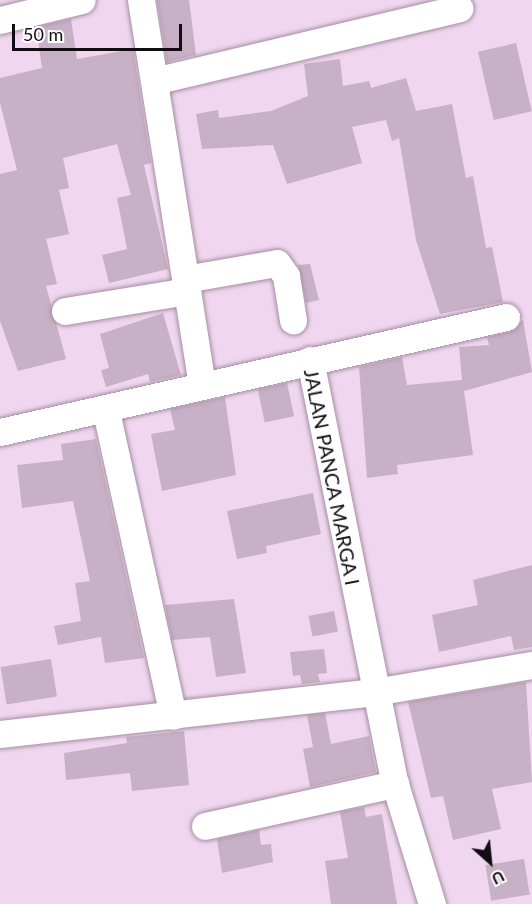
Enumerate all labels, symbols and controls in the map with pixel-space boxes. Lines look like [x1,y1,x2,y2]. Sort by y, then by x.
scale bar [15,12,184,50]
text: 50 m [23,23,63,45]
street label: JALAN PANCA MARGA I [299,366,365,588]
north arrow [460,832,520,892]
text: U [489,867,508,890]

